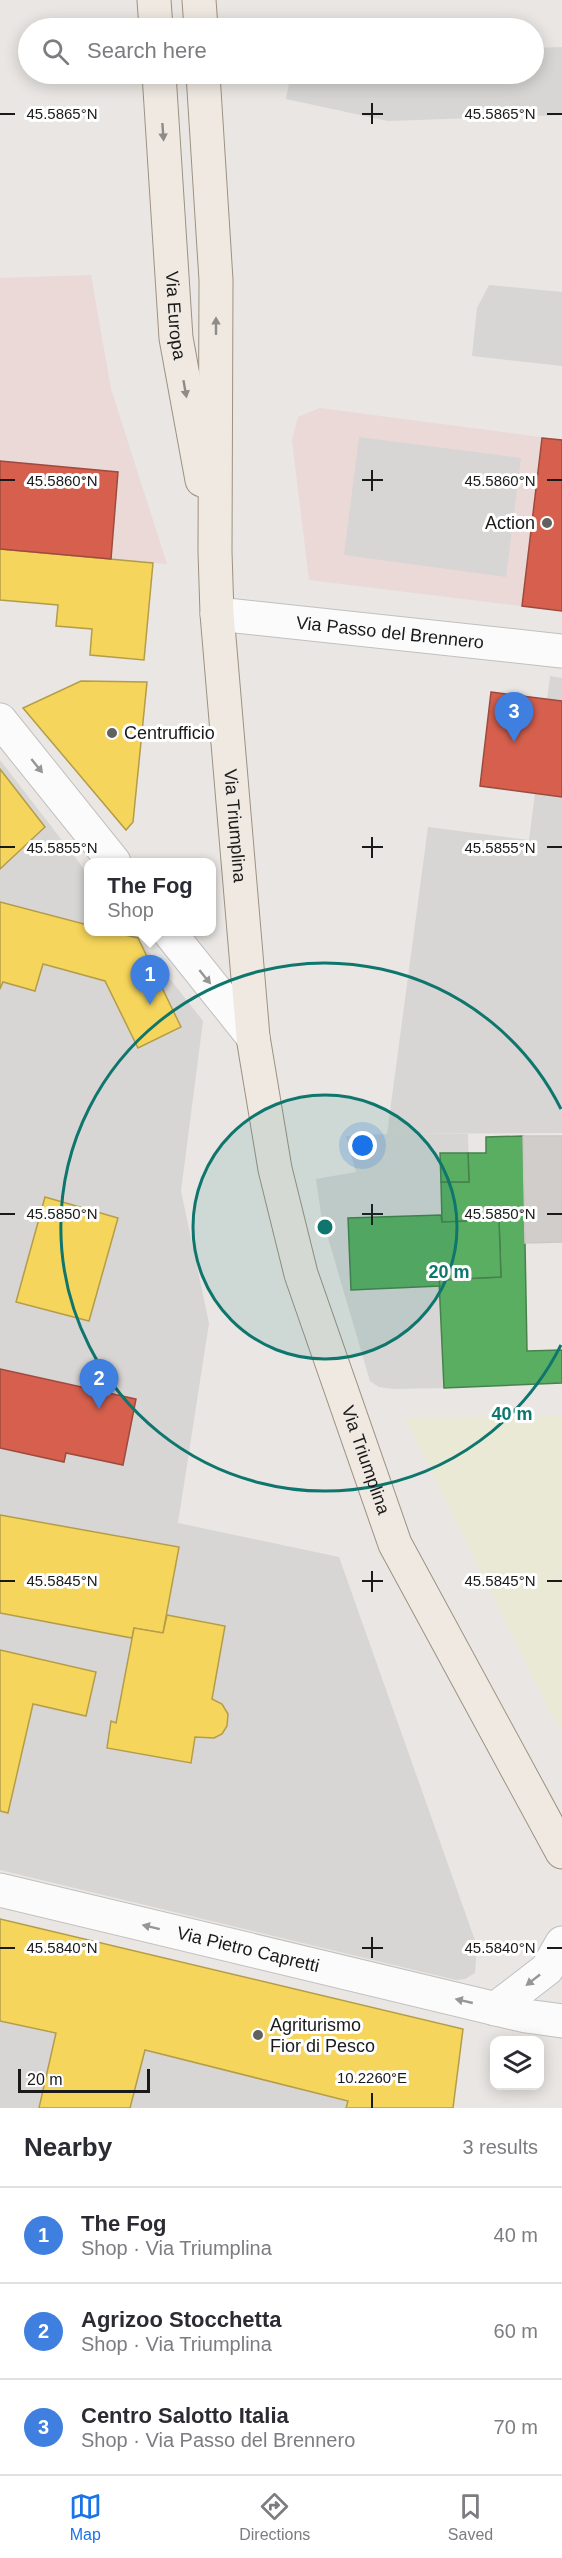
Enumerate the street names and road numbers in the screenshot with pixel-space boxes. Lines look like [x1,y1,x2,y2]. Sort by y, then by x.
street label: Via Europa [162,271,190,362]
street label: Via Passo del Brennero [295,613,485,653]
street label: Via Triumplina [220,768,250,884]
street label: Via Triumplina [338,1403,394,1518]
street label: Via Pietro Capretti [175,1923,321,1976]

